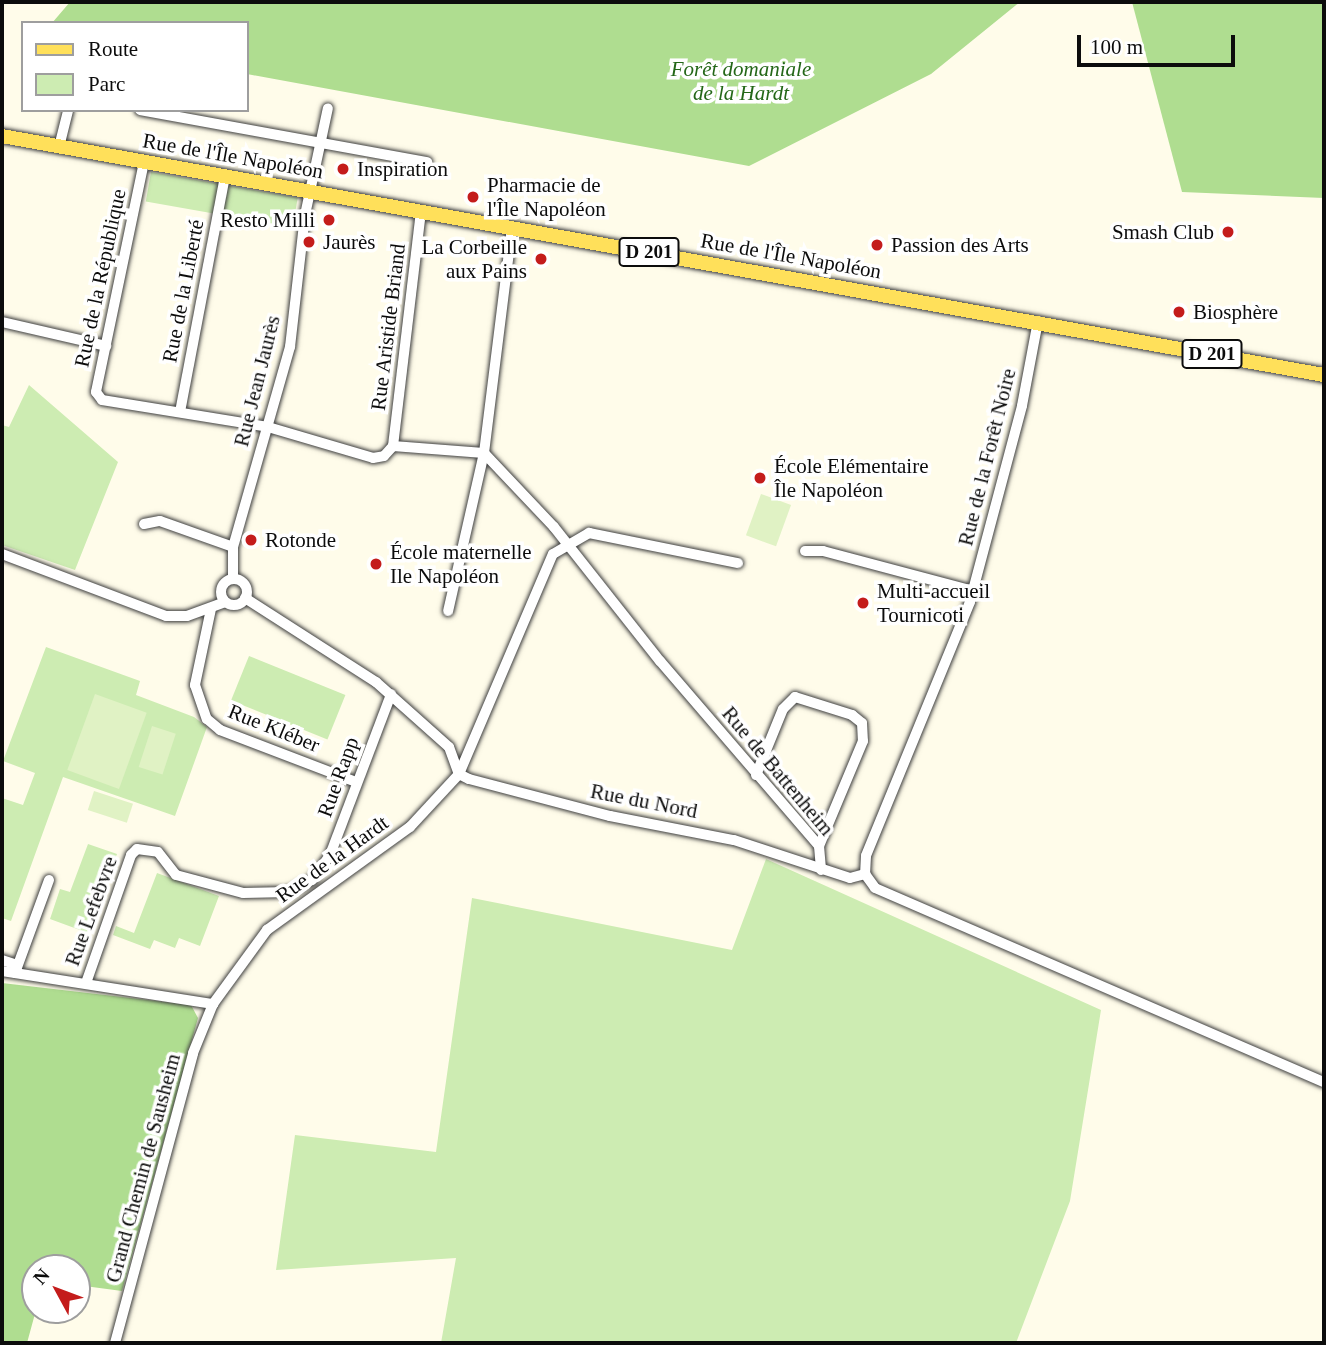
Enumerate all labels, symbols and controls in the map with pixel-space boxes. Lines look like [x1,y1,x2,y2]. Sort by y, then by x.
legend [21,21,248,112]
scale bar [1081,21,1238,65]
text: 100 m [1090,35,1143,59]
text: Route [88,37,138,61]
park label: Forêt domaniale de la Hardt [671,56,811,106]
text: Parc [88,72,125,96]
street label: Rue de l'Île Napoléon [141,128,325,184]
place label: Inspiration [357,156,448,182]
marker: Inspiration [335,161,351,177]
place label: Pharmacie de l'Île Napoléon [487,172,606,222]
street label: Rue de la République [69,187,131,369]
marker: Pharmacie de l'Île Napoléon [465,189,481,205]
place label: Resto Milli [220,207,315,233]
marker: Resto Milli [321,212,337,228]
street label: Rue de la Liberté [157,217,209,365]
place label: Smash Club [1112,219,1214,245]
marker: Smash Club [1220,224,1236,240]
street label: Rue de l'Île Napoléon [699,228,883,284]
place label: Jaurès [323,229,375,255]
place label: Passion des Arts [891,232,1030,258]
marker: Jaurès [301,234,317,250]
place label: La Corbeille aux Pains [421,234,527,284]
road number: D 201 [618,236,680,268]
marker: Passion des Arts [869,237,885,253]
street label: Rue Aristide Briand [365,242,411,412]
marker: La Corbeille aux Pains [533,251,549,267]
place label: Biosphère [1193,299,1278,325]
marker: Biosphère [1171,304,1187,320]
street label: Rue Jean Jaurès [229,313,285,449]
road number: D 201 [1180,338,1244,370]
street label: Rue de la Forêt Noire [953,366,1021,548]
place label: École Elémentaire Île Napoléon [774,453,928,503]
marker: École Elémentaire Île Napoléon [752,470,768,486]
place label: Rotonde [265,527,336,553]
marker: Rotonde [243,532,259,548]
place label: École maternelle Ile Napoléon [390,539,532,589]
marker: École maternelle Ile Napoléon [368,556,384,572]
place label: Multi-accueil Tournicoti [877,578,990,628]
marker: Multi-accueil Tournicoti [855,595,871,611]
street label: Rue Kléber [225,698,323,758]
street label: Rue de Battenheim [717,701,839,841]
street label: Rue Rapp [312,734,364,820]
street label: Rue du Nord [588,778,700,824]
street label: Rue de la Hardt [271,810,393,908]
street label: Rue Lefebvre [60,853,122,969]
street label: Grand Chemin de Sausheim [100,1051,186,1285]
north arrow [21,1254,91,1324]
text: N [29,1264,54,1288]

